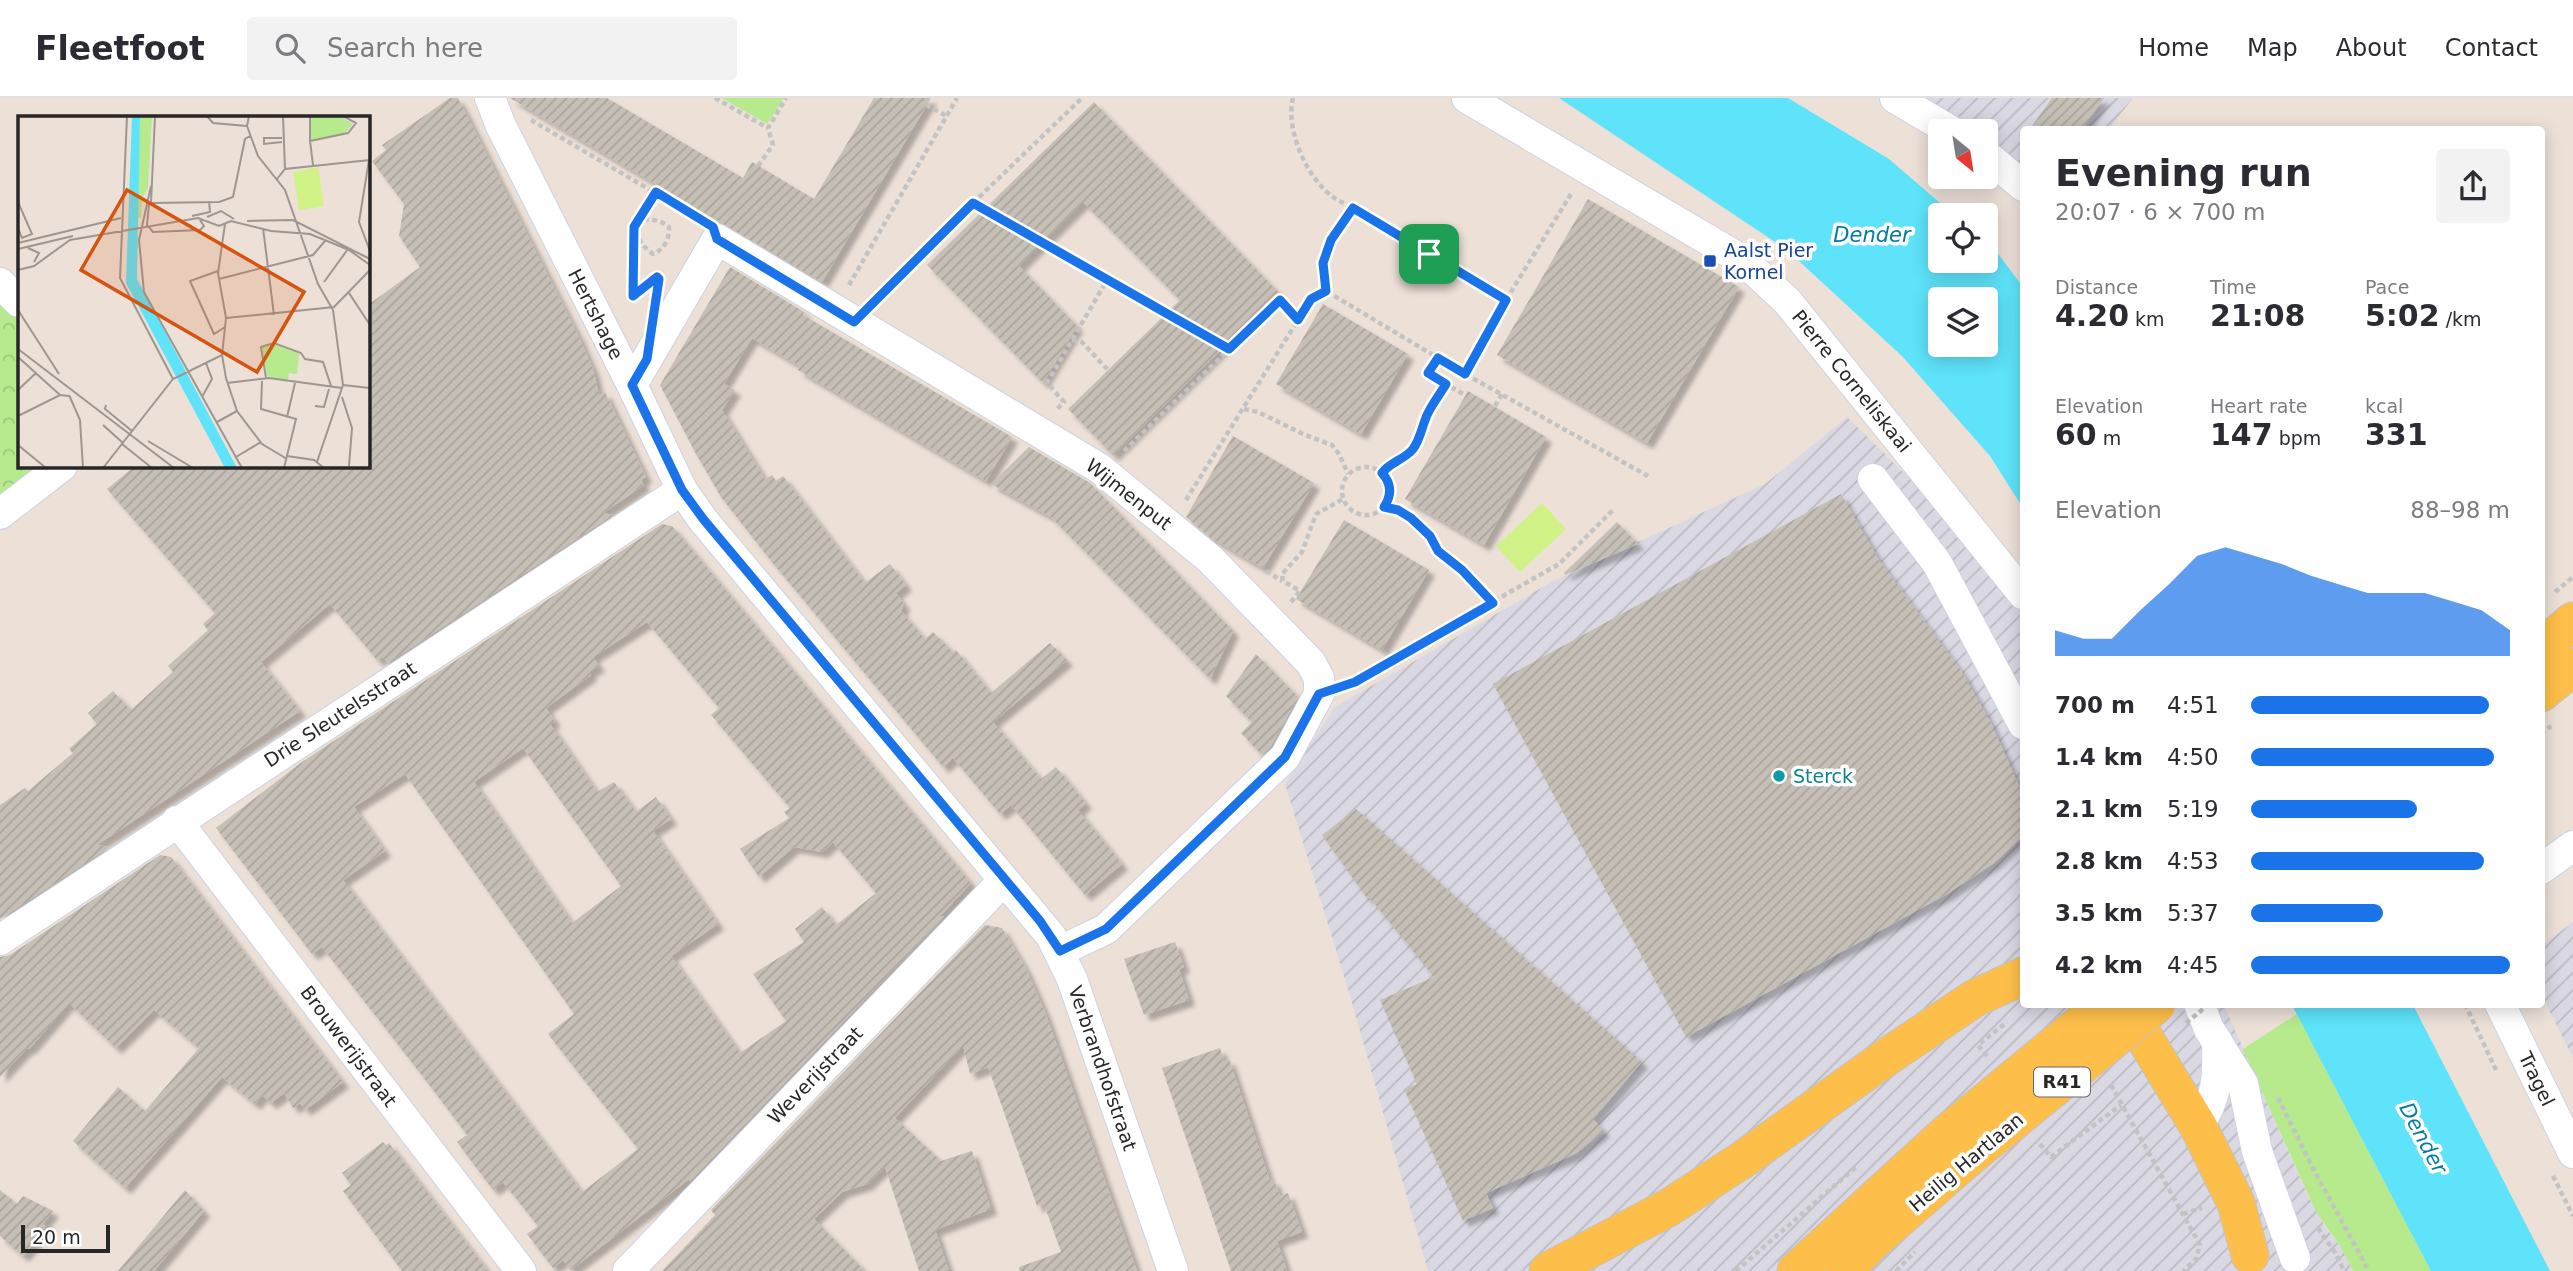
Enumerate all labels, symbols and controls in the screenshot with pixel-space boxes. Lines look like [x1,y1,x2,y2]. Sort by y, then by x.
search box [247,17,737,80]
text: Fleetfoot [35,29,205,68]
icon: search [271,29,309,67]
text: Search here [327,33,483,63]
text: Home [2138,34,2209,62]
text: Map [2247,34,2298,62]
text: About [2336,34,2407,62]
text: Contact [2445,34,2538,62]
inset map [18,116,369,467]
north arrow [1928,119,1998,189]
map controls [1928,119,1998,357]
button: share [2436,149,2510,223]
text: Evening run [2055,151,2312,195]
text: 20:07 · 6 × 700 m [2055,199,2265,225]
button: locate [1928,203,1998,273]
water label: Dender [1833,223,1912,247]
pin [1399,224,1459,284]
icon: arrive [1410,235,1448,273]
place label: Aalst Pier Kornel [1724,239,1813,283]
marker: Aalst Pier Kornel [1702,253,1718,269]
street label: Hertshage [564,265,628,363]
text: Distance [2055,276,2138,298]
text: Time [2210,276,2257,298]
text: Pace [2365,276,2409,298]
button: layers [1928,287,1998,357]
text: 4.20 [2055,298,2129,333]
text: 21:08 [2210,298,2306,333]
text: 5:02 [2365,298,2440,333]
street label: Pierre Corneliskaai [1788,306,1916,456]
text: km [2129,308,2165,330]
text: /km [2440,308,2482,330]
text: Elevation [2055,395,2143,417]
text: Heart rate [2210,395,2308,417]
text: kcal [2365,395,2403,417]
text: 60 [2055,417,2097,452]
text: 147 [2210,417,2273,452]
text: 331 [2365,417,2428,452]
text: m [2097,427,2121,449]
text: bpm [2273,427,2321,449]
street label: Wijmenput [1082,454,1176,534]
text: Elevation [2055,497,2162,523]
text: 88–98 m [2410,497,2510,523]
street label: Drie Sleutelsstraat [260,657,420,771]
text: 700 m [2055,692,2135,718]
text: 4:51 [2167,692,2219,718]
text: 1.4 km [2055,744,2143,770]
text: 4:50 [2167,744,2219,770]
place label: Sterck [1793,765,1853,787]
marker: Sterck [1771,768,1787,784]
text: 2.1 km [2055,796,2143,822]
text: 5:19 [2167,796,2219,822]
text: 2.8 km [2055,848,2143,874]
text: 4:53 [2167,848,2219,874]
text: 3.5 km [2055,900,2143,926]
text: 5:37 [2167,900,2219,926]
text: 4.2 km [2055,952,2143,978]
text: 4:45 [2167,952,2219,978]
street label: Brouwerijstraat [296,981,402,1111]
street label: Verbrandhofstraat [1064,983,1142,1153]
street label: Weverijstraat [763,1022,867,1128]
street label: Tragel [2514,1048,2559,1110]
road number: R41 [2034,1068,2090,1097]
water label: Dender [2394,1098,2452,1179]
street label: Heilig Hartlaan [1905,1108,2027,1216]
scale bar [21,1222,110,1254]
text: 20 m [32,1226,81,1248]

